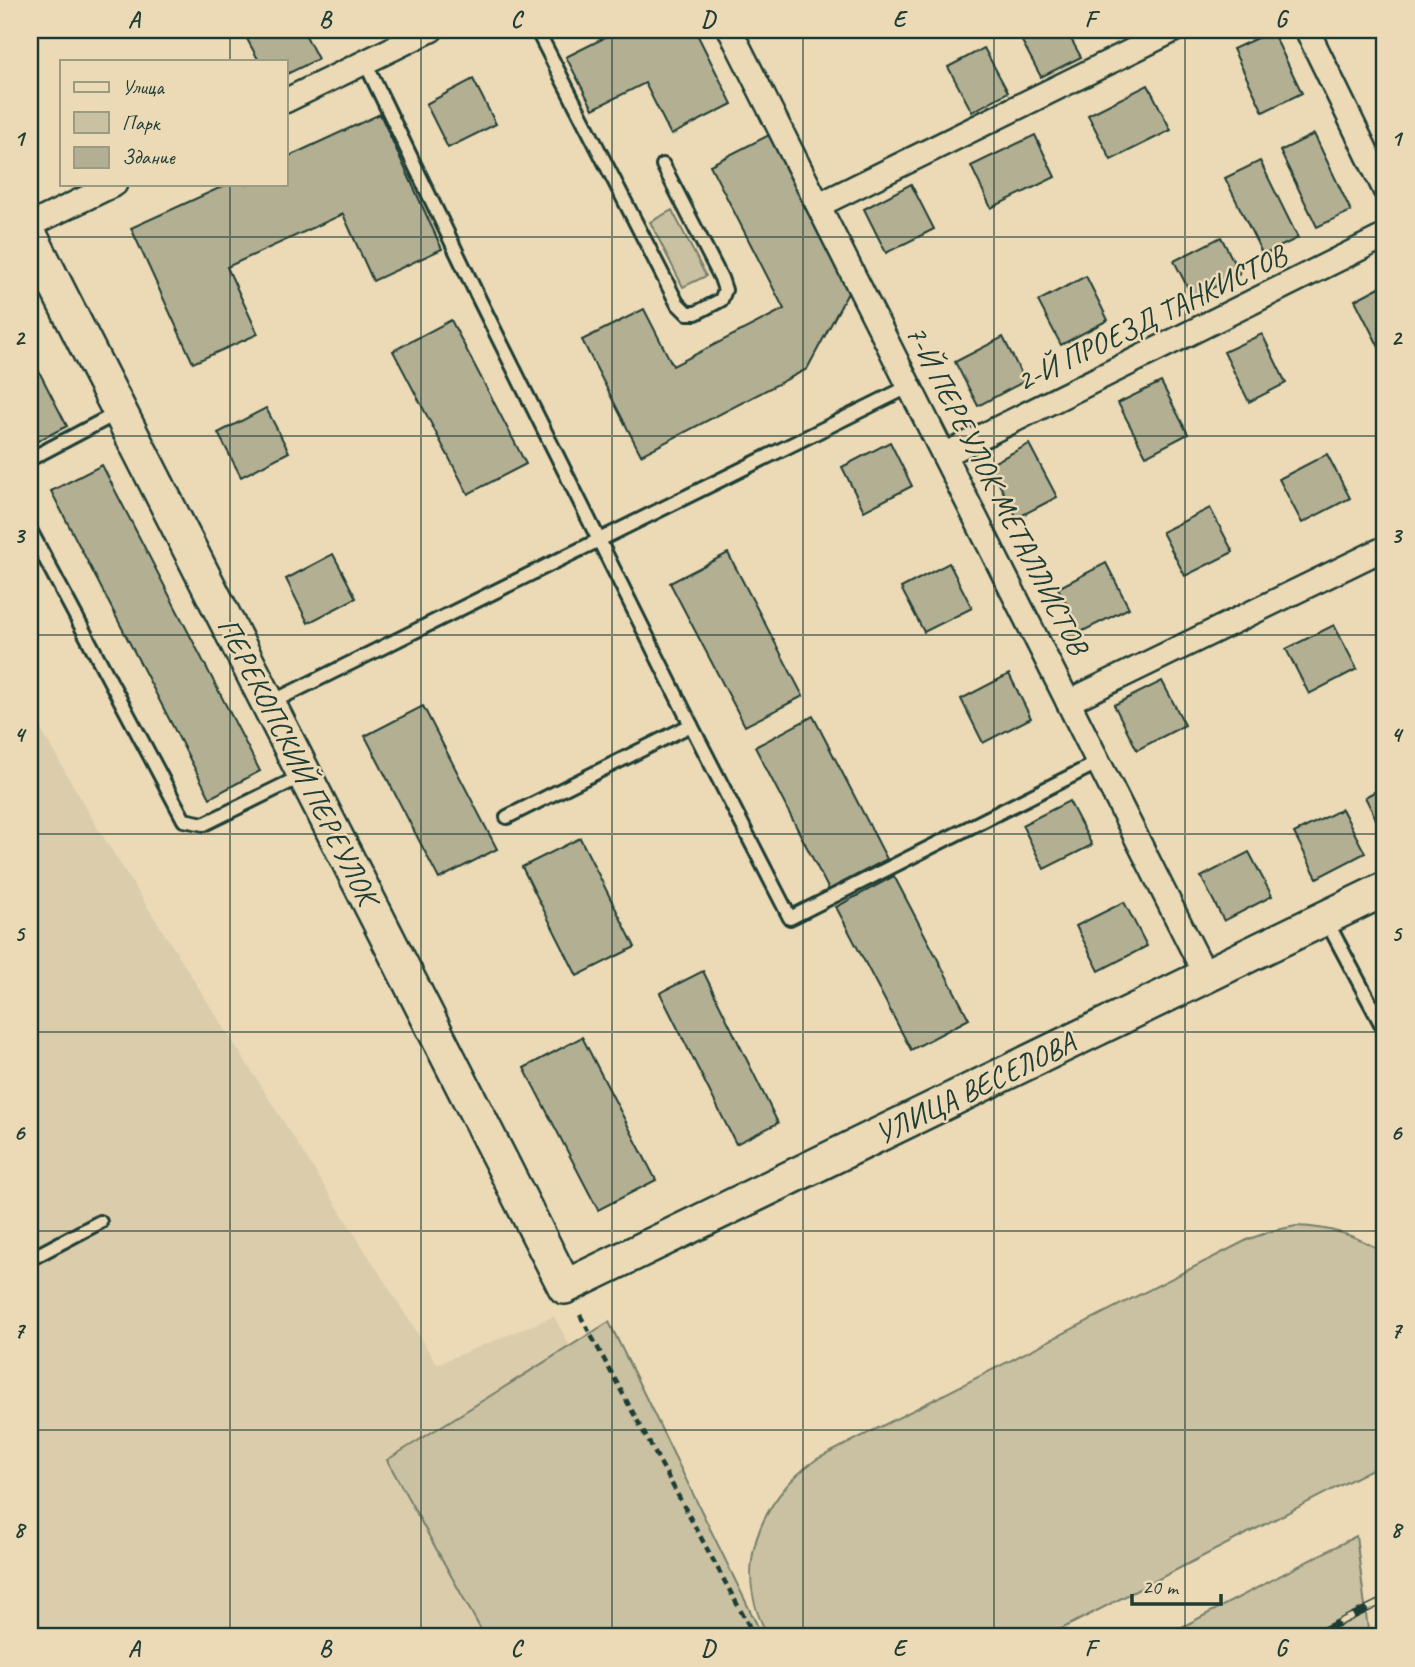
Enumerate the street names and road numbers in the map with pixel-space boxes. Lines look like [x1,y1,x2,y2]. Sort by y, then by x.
street label: 2-Й ПРОЕЗД ТАНКИСТОВ [1010,235,1295,400]
street label: 7-Й ПЕРЕУЛОК МЕТАЛЛИСТОВ [897,318,1098,663]
street label: ПЕРЕКОПСКИЙ ПЕРЕУЛОК [209,611,390,916]
street label: УЛИЦА ВЕСЕЛОВА [869,1022,1083,1153]

